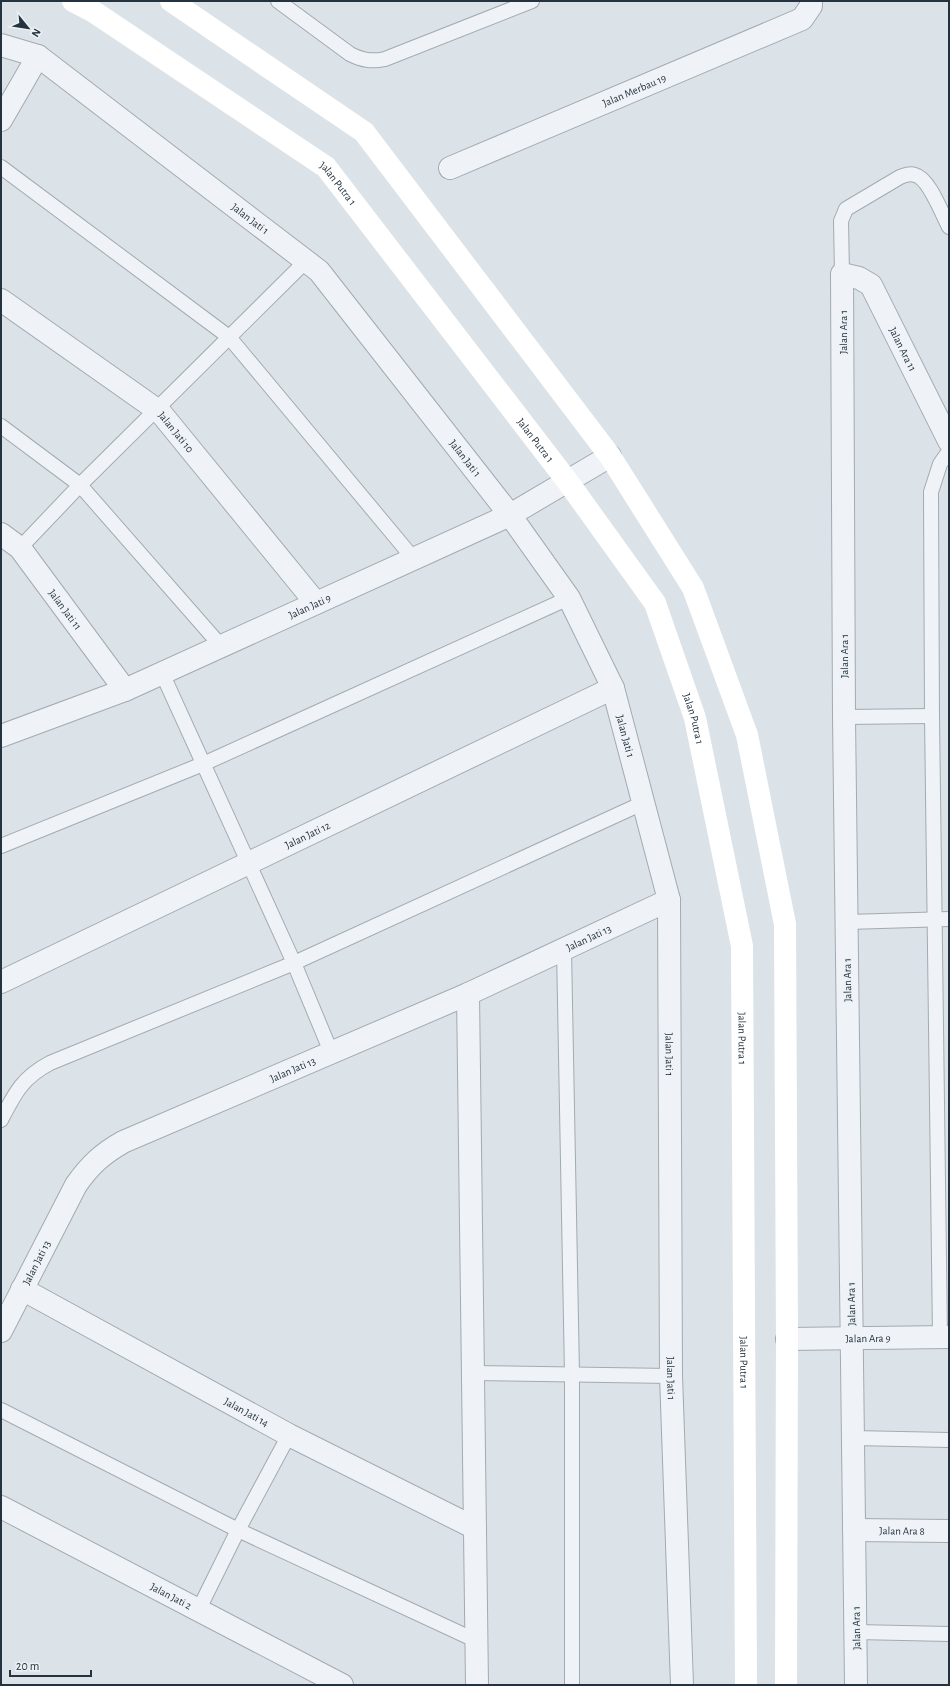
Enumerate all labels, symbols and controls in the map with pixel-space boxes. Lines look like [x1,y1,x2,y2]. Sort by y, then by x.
north arrow [8,8,48,48]
text: N [30,27,43,39]
street label: Jalan Merbau 19 [601,72,668,109]
street label: Jalan Putra 1 [318,160,358,208]
street label: Jalan Jati 1 [229,201,271,237]
street label: Jalan Ara 1 [838,310,849,354]
street label: Jalan Ara 11 [887,325,918,373]
street label: Jalan Jati 10 [156,409,196,455]
street label: Jalan Putra 1 [515,416,556,464]
street label: Jalan Jati 1 [447,438,483,479]
street label: Jalan Jati 11 [47,587,84,632]
street label: Jalan Jati 9 [287,592,333,621]
street label: Jalan Ara 1 [839,634,850,678]
street label: Jalan Putra 1 [681,692,705,745]
street label: Jalan Jati 1 [614,714,636,759]
street label: Jalan Jati 12 [283,820,332,851]
street label: Jalan Jati 13 [565,923,613,953]
street label: Jalan Ara 1 [842,958,853,1002]
street label: Jalan Putra 1 [736,1012,748,1065]
street label: Jalan Jati 1 [664,1033,675,1076]
street label: Jalan Jati 13 [268,1055,318,1084]
street label: Jalan Jati 13 [21,1238,53,1287]
street label: Jalan Ara 1 [846,1282,857,1326]
street label: Jalan Ara 9 [845,1333,891,1344]
street label: Jalan Putra 1 [738,1336,749,1389]
street label: Jalan Jati 1 [665,1357,677,1400]
street label: Jalan Jati 14 [222,1396,270,1429]
street label: Jalan Ara 8 [879,1525,925,1537]
street label: Jalan Jati 2 [149,1581,193,1612]
street label: Jalan Ara 1 [851,1606,862,1650]
scale bar [10,1652,91,1678]
text: 20 m [16,1660,39,1672]

